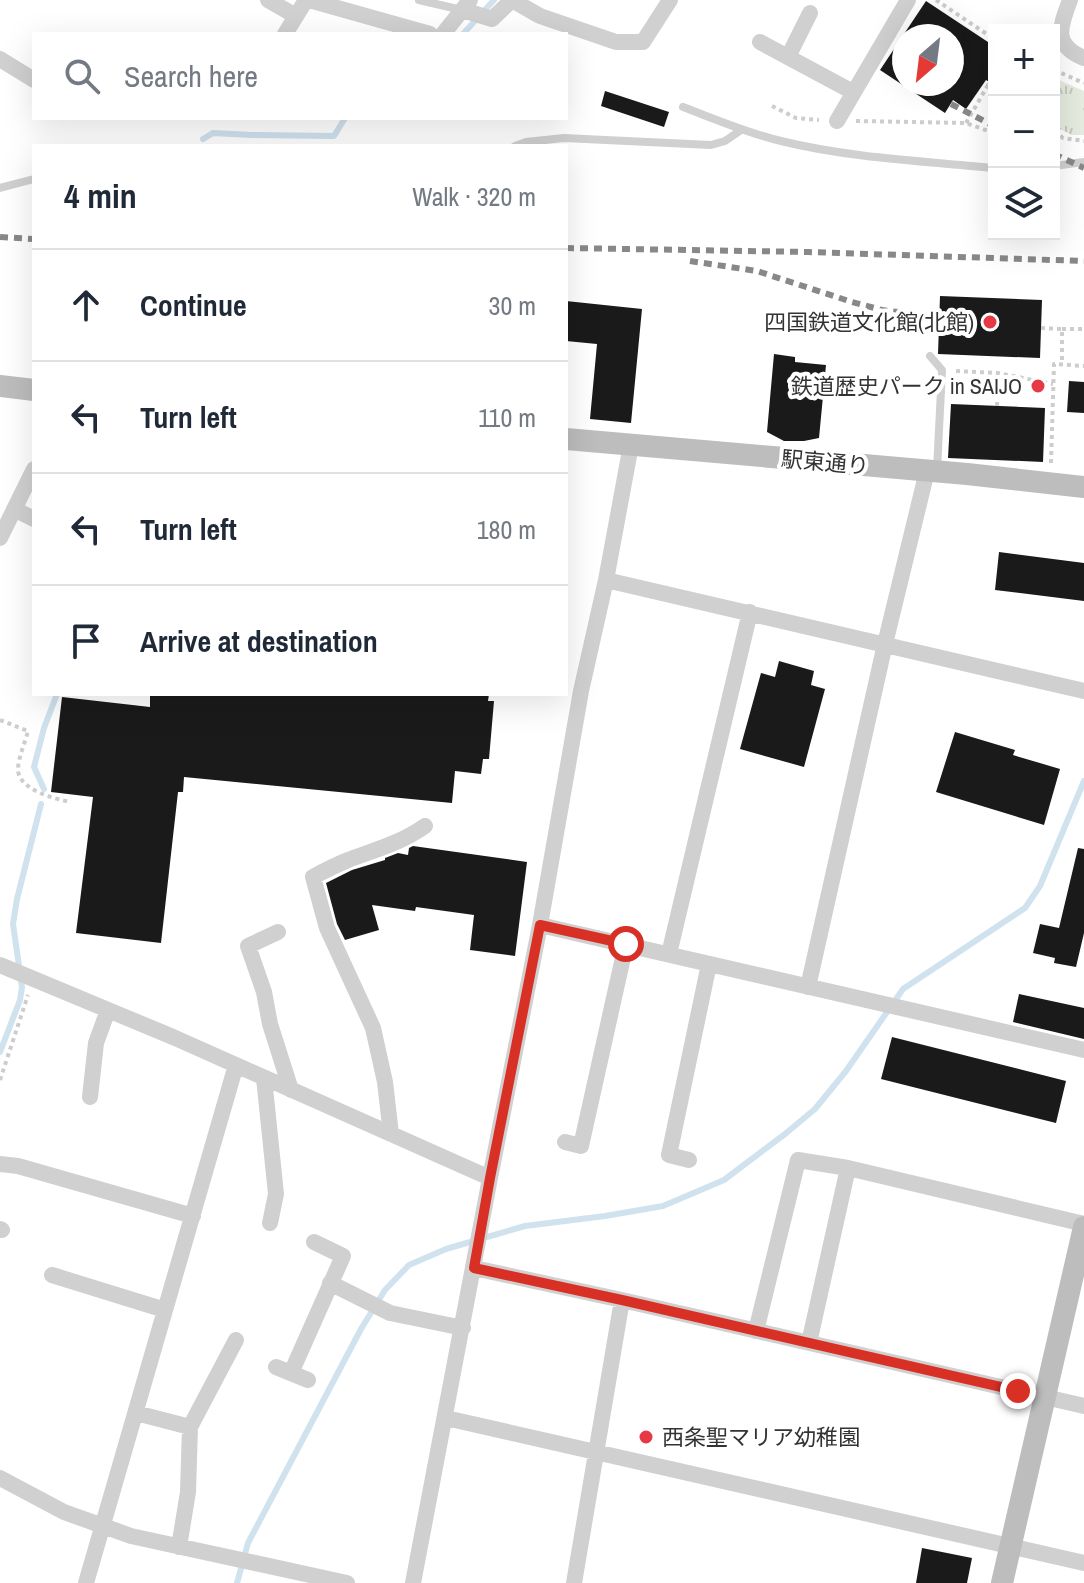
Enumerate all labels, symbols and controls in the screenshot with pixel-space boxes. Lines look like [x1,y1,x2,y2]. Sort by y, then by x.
north arrow [892,24,964,96]
map controls [988,24,1060,240]
button: + [988,24,1060,96]
search box [32,32,568,120]
icon: search [60,54,104,98]
text: Search here [124,56,258,96]
button: − [988,96,1060,168]
button: layers [988,168,1060,240]
text: 4 min [64,173,137,219]
text: Walk · 320 m [412,179,536,214]
icon: ahead [64,283,108,327]
text: Continue [140,285,247,325]
text: 30 m [489,288,536,323]
place label: 四国鉄道文化館(北館) [764,307,974,337]
marker: 四国鉄道文化館(北館) [981,313,999,331]
place label: 鉄道歴史パーク in SAIJO [791,371,1022,401]
marker: 鉄道歴史パーク in SAIJO [1029,377,1047,395]
icon: left [64,395,108,439]
text: Turn left [140,397,237,437]
text: 110 m [478,400,536,435]
street label: 駅東通り [780,443,870,481]
icon: left [64,507,108,551]
text: Turn left [140,509,237,549]
text: 180 m [477,512,536,547]
icon: arrive [64,619,108,663]
text: Arrive at destination [140,621,378,661]
route start [608,926,644,962]
route end [1000,1373,1036,1409]
place label: 西条聖マリア幼稚園 [662,1422,860,1452]
marker: 西条聖マリア幼稚園 [637,1428,655,1446]

